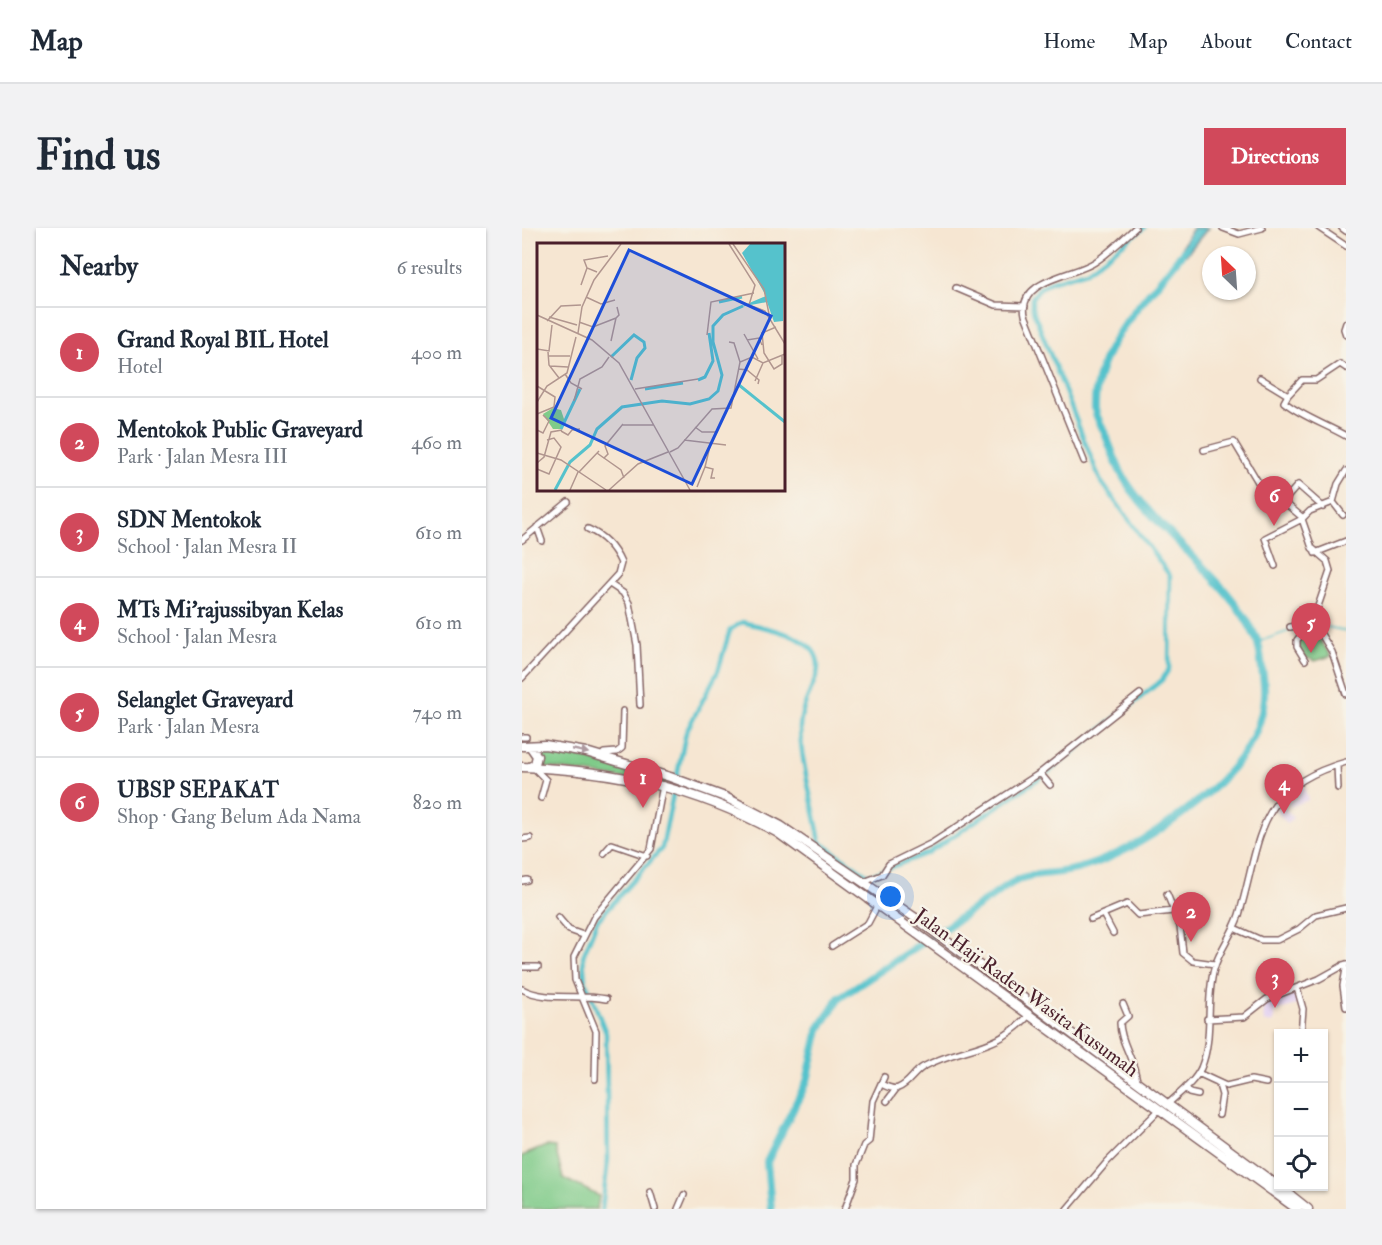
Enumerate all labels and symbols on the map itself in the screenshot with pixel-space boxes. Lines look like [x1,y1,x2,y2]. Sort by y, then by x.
inset map [537,243,784,490]
north arrow [1202,246,1256,300]
pin: 6 [1254,476,1293,526]
pin: 5 [1292,604,1330,653]
one-way arrow [571,747,589,757]
pin: 1 [624,758,662,808]
pin: 4 [1264,764,1304,814]
your location [876,882,905,911]
pin: 2 [1172,892,1210,942]
street label: Jalan Haji Raden Wasita Kusumah [909,902,1144,1082]
pin: 3 [1256,958,1294,1008]

